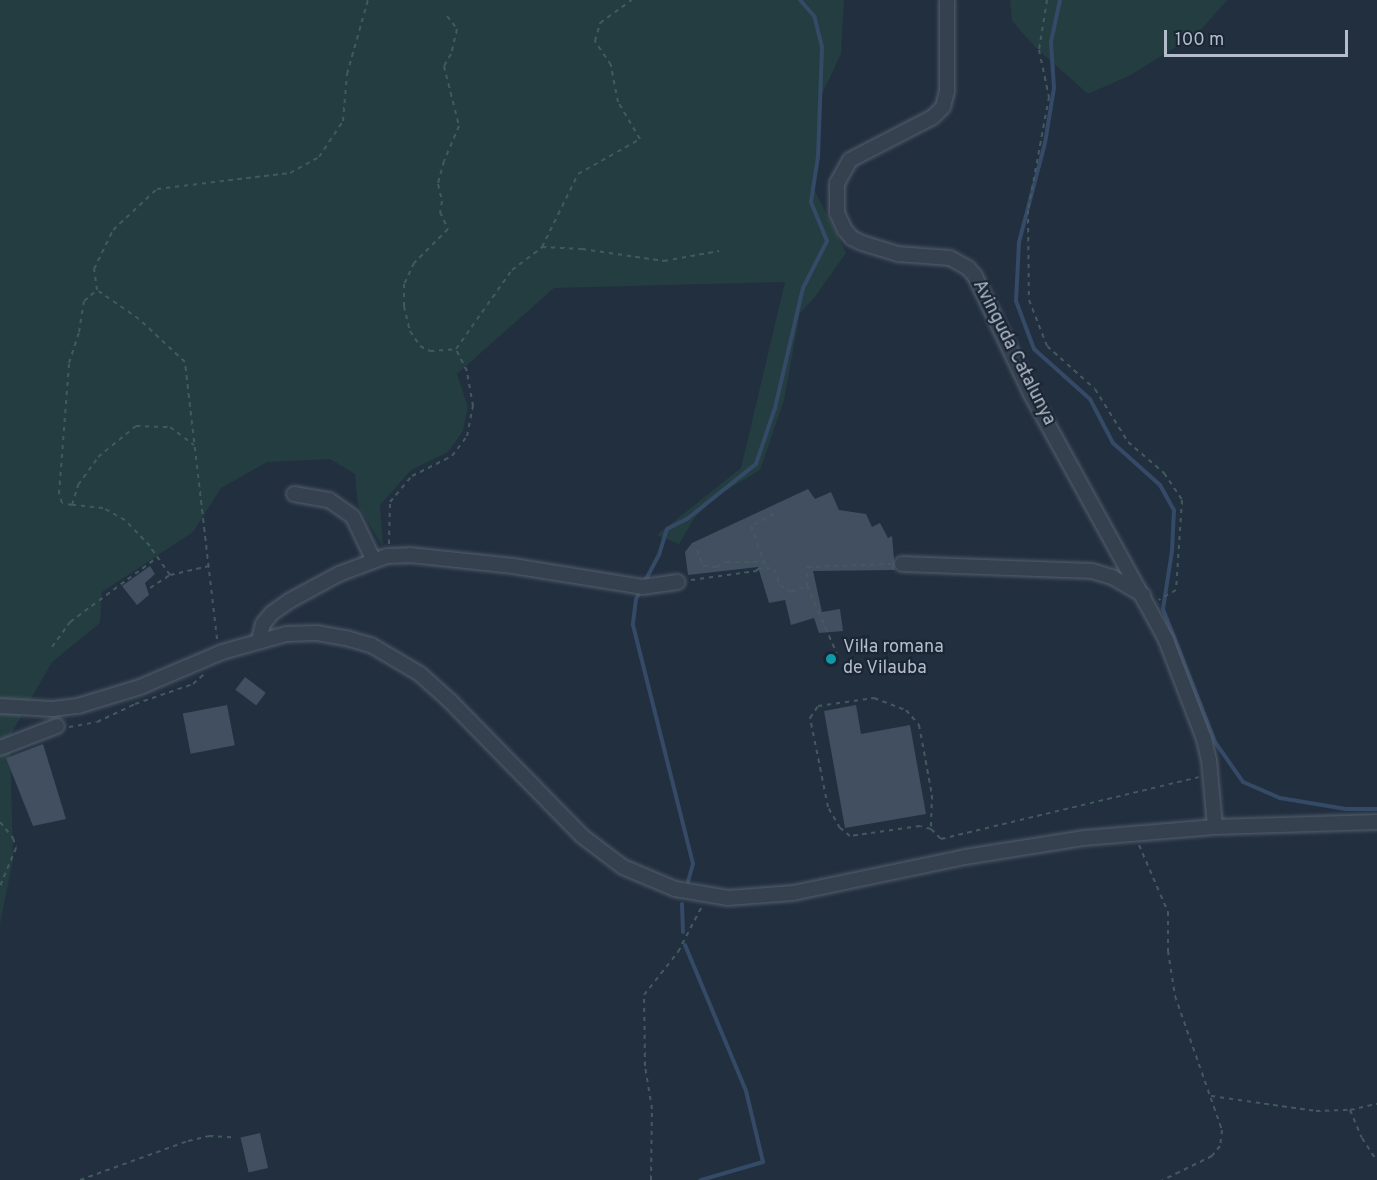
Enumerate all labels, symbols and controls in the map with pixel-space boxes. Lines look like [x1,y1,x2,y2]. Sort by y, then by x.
scale bar [1167,18,1352,56]
text: 100 m [1175,29,1224,52]
street label: Avinguda Catalunya [967,277,1059,429]
place label: Vil·la romana de Vilauba [843,638,944,680]
marker: Vil·la romana de Vilauba [824,652,838,666]

